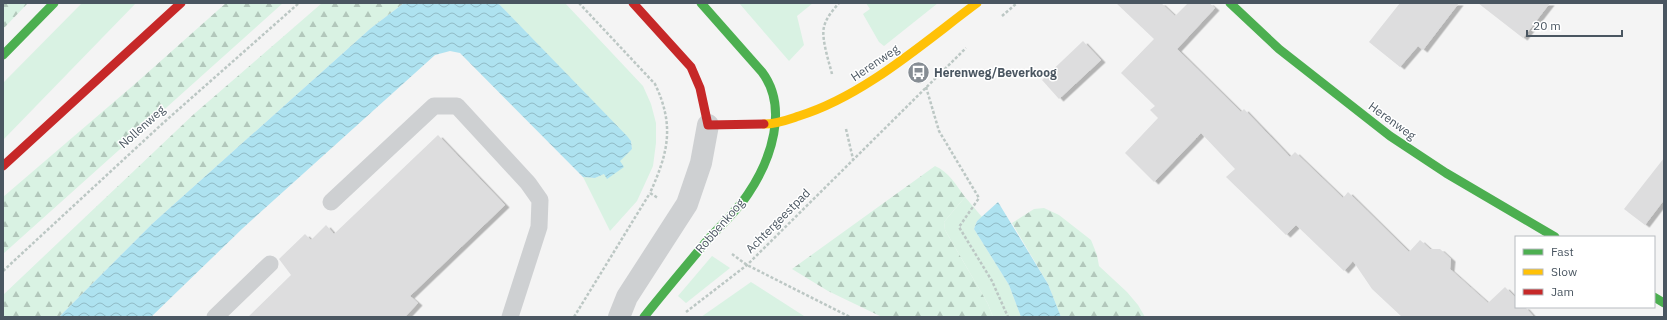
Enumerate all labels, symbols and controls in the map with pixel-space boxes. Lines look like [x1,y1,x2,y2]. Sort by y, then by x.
scale bar [1527,12,1622,38]
text: 20 m [1533,18,1561,33]
street label: Herenweg [848,41,902,84]
bus stop icon: Herenweg/Beverkoog [905,60,931,86]
place label: Herenweg/Beverkoog [934,65,1057,80]
street label: Herenweg [1366,98,1419,143]
street label: Nollenweg [115,102,168,151]
street label: Achtergeestpad [742,185,813,256]
street label: Robbenkoog [692,195,748,256]
legend [1515,236,1655,308]
text: Fast [1551,244,1574,259]
text: Slow [1551,264,1577,279]
text: Jam [1551,284,1574,299]

